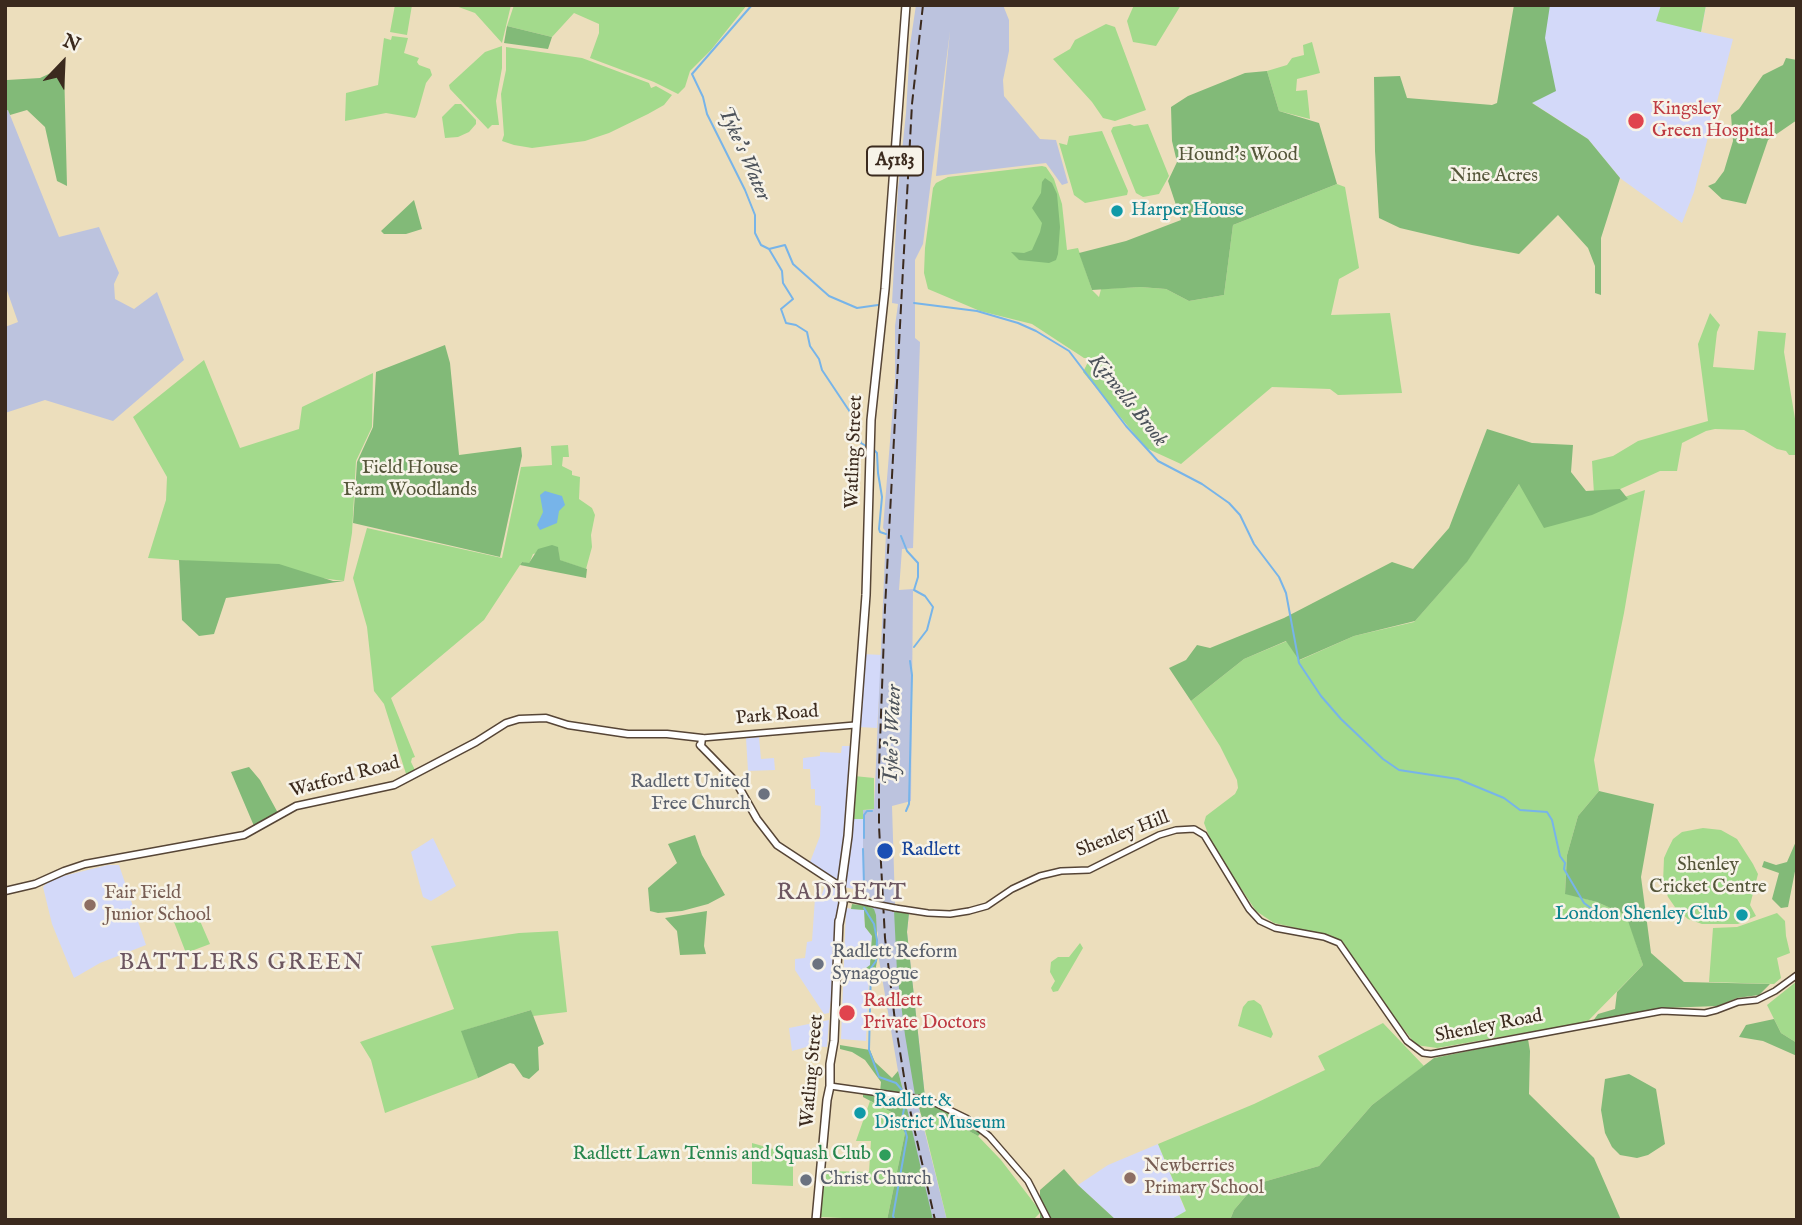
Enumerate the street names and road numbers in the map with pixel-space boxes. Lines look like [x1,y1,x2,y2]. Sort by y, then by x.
road number: A5183 [867,146,923,176]
street label: Watling Street [842,395,868,509]
street label: Park Road [735,701,819,731]
street label: Watford Road [288,752,402,804]
street label: Shenley Hill [1073,807,1173,863]
street label: Shenley Road [1433,1005,1545,1049]
street label: Watling Street [797,1013,829,1129]

